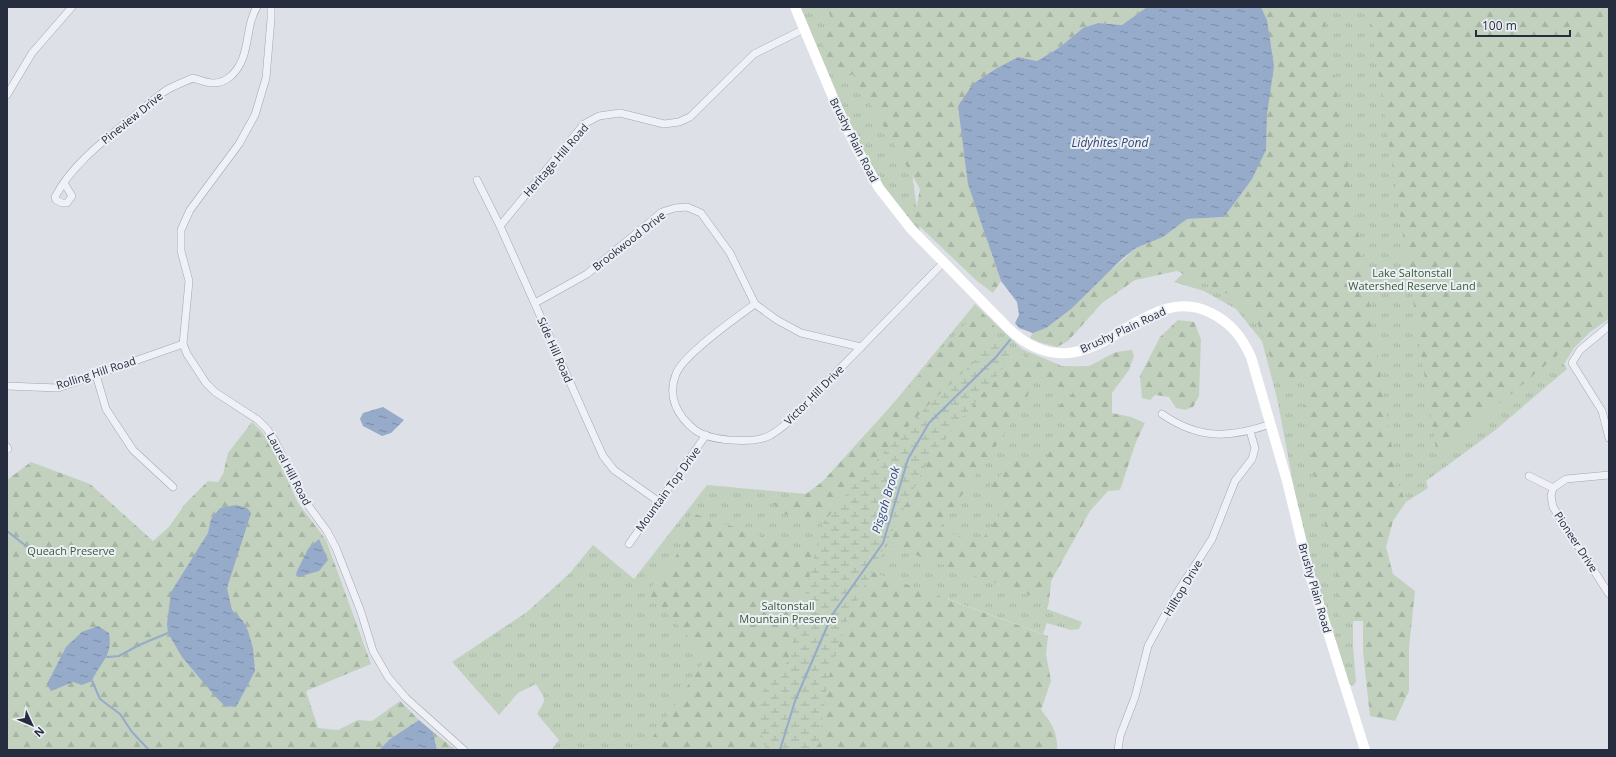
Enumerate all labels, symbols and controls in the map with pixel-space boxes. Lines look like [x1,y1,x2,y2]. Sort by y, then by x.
scale bar [1476,12,1570,38]
text: 100 m [1482,17,1517,34]
street label: Pineview Drive [98,88,166,147]
street label: Brushy Plain Road [827,95,882,185]
street label: Heritage Hill Road [520,120,592,199]
water label: Lidyhites Pond [1072,134,1149,151]
street label: Brookwood Drive [589,207,668,274]
park label: Lake Saltonstall Watershed Reserve Land [1348,265,1476,293]
street label: Brushy Plain Road [1078,303,1168,356]
street label: Side Hill Road [534,315,577,385]
street label: Rolling Hill Road [54,353,138,392]
street label: Victor Hill Drive [781,362,847,428]
street label: Laurel Hill Road [264,430,315,508]
street label: Mountain Top Drive [632,443,704,534]
water label: Pisgah Brook [867,463,904,536]
street label: Pioneer Drive [1551,509,1602,575]
street label: Brushy Plain Road [1295,541,1335,635]
park label: Queach Preserve [27,543,115,558]
street label: Hilltop Drive [1160,557,1205,619]
park label: Saltonstall Mountain Preserve [739,598,837,626]
north arrow [12,705,52,745]
text: N [31,724,48,741]

